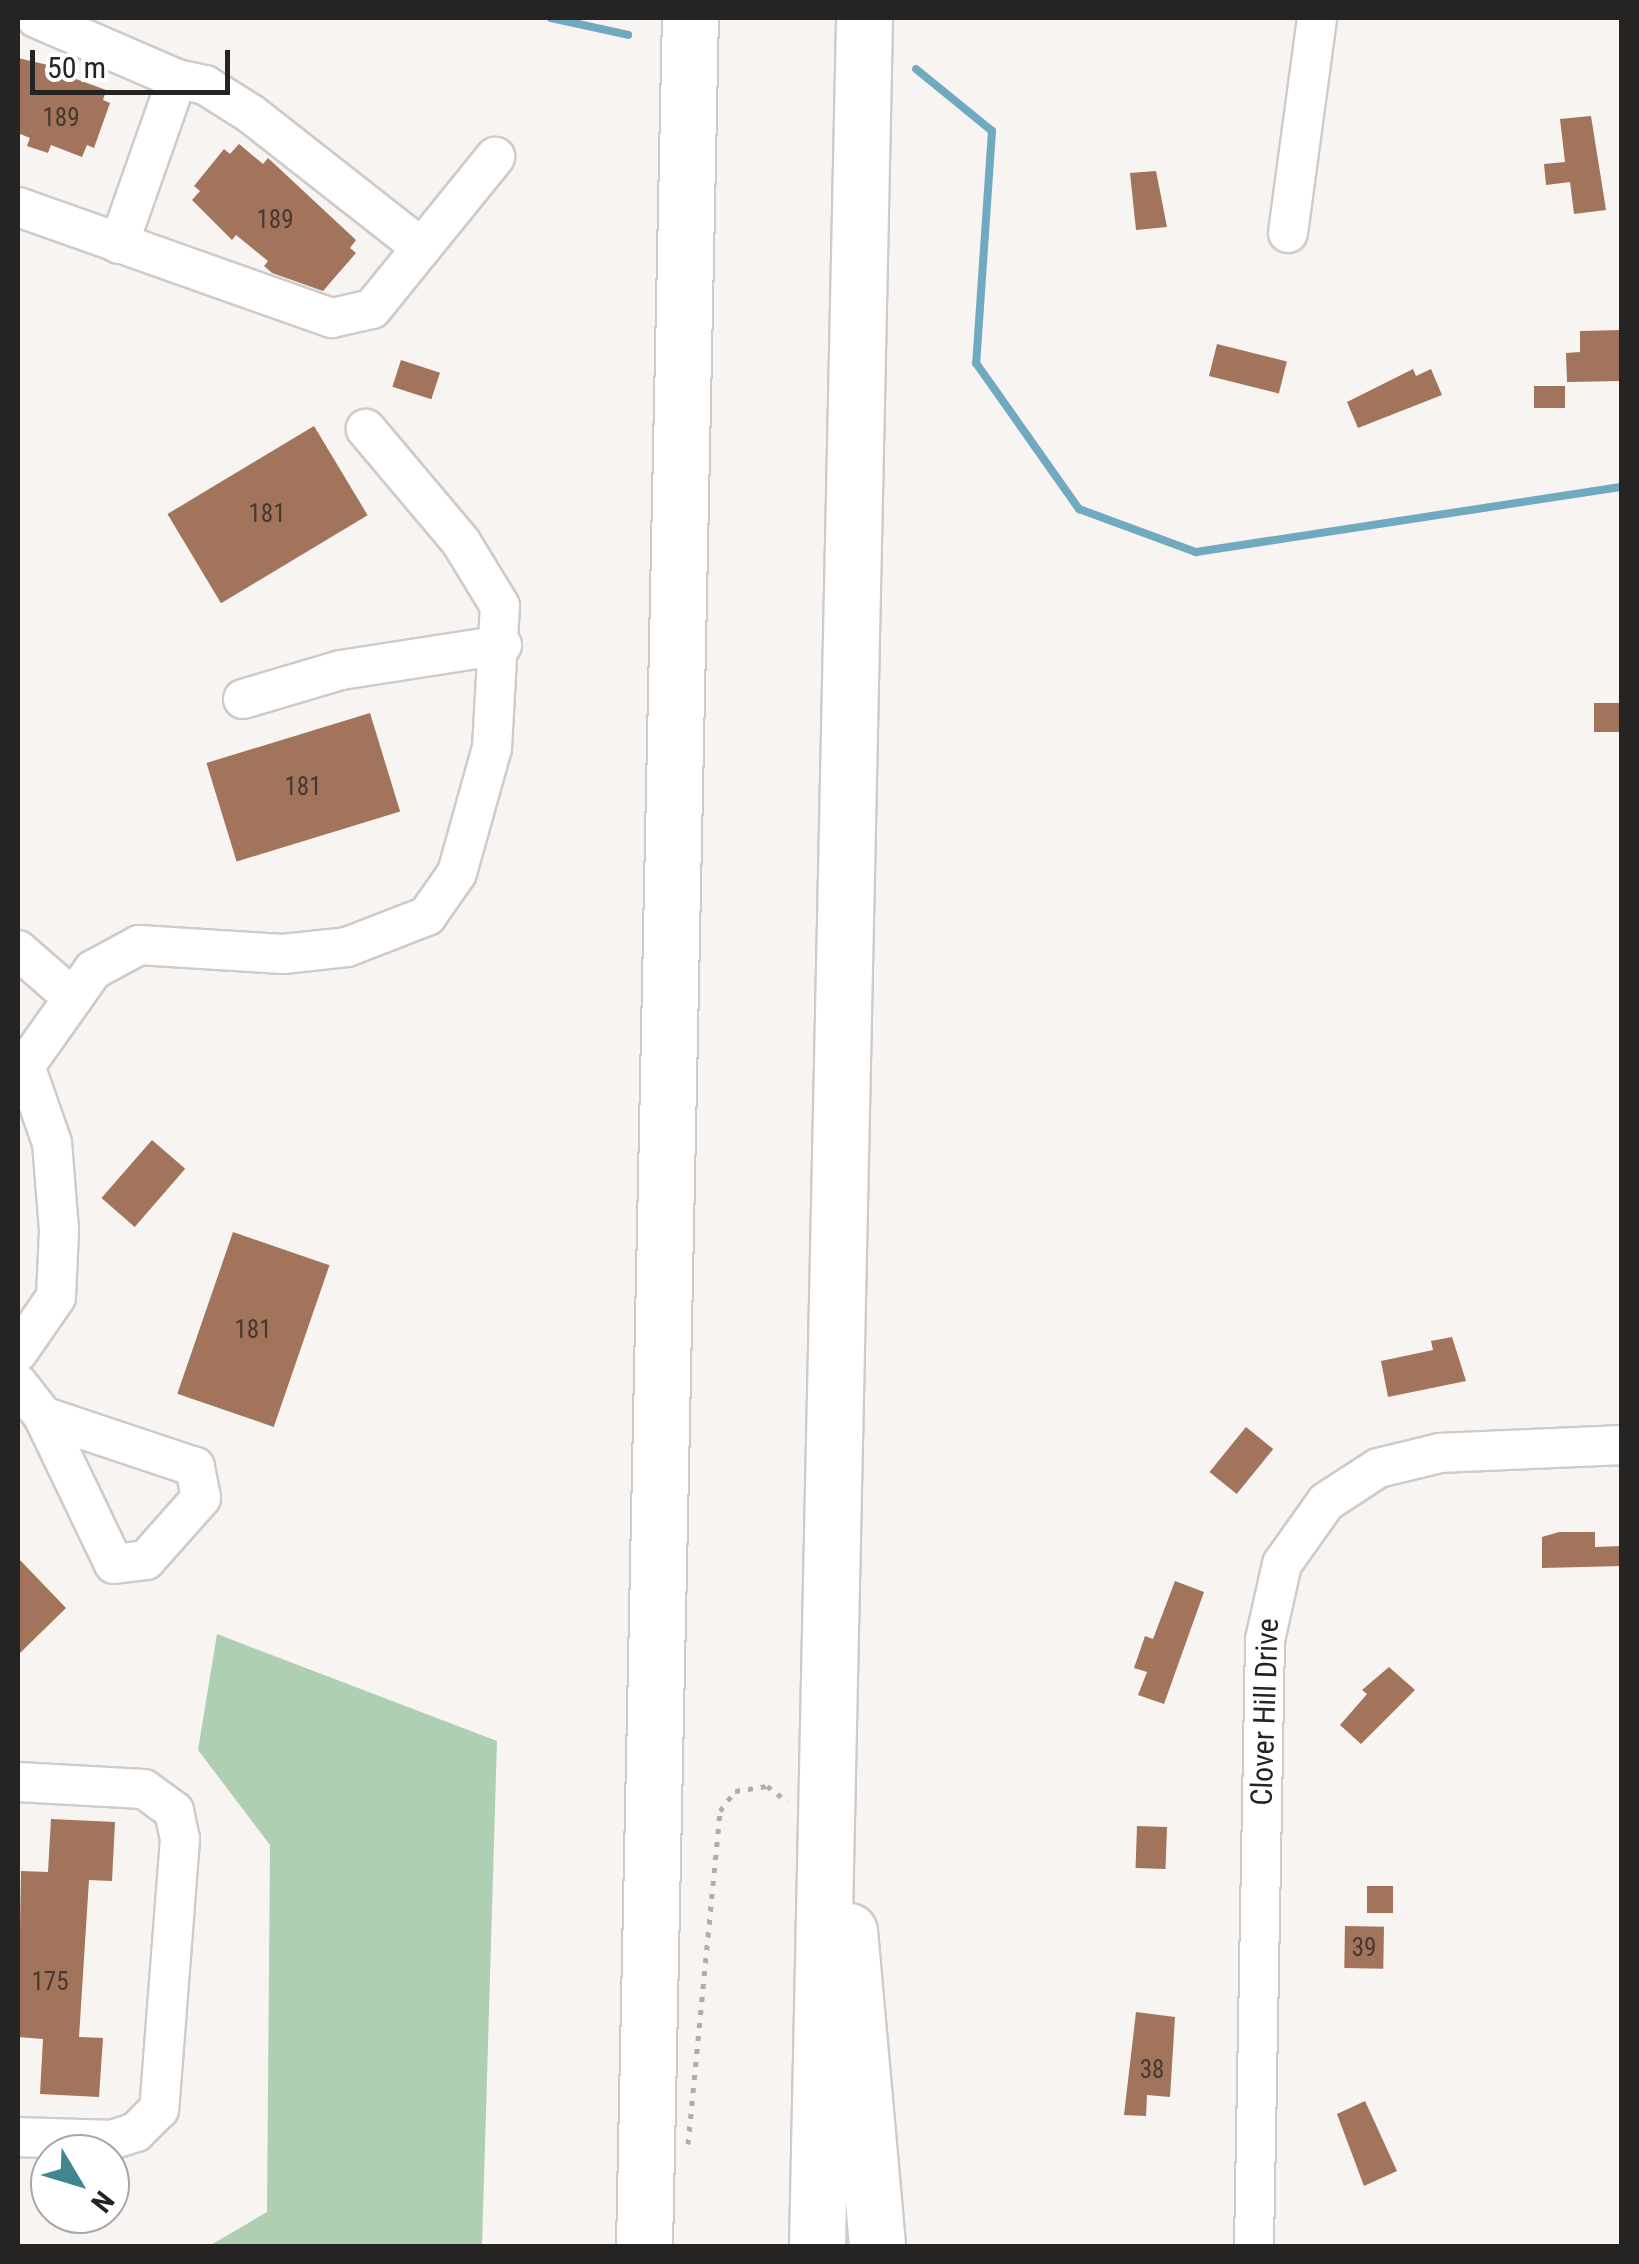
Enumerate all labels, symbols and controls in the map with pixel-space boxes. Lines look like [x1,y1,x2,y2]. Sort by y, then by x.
scale bar [35,30,235,92]
text: 50 m [47,50,106,85]
house number: 189 [42,103,80,133]
house number: 189 [256,205,294,235]
house number: 181 [248,499,286,529]
house number: 181 [284,772,322,802]
house number: 181 [234,1315,272,1345]
street label: Clover Hill Drive [1244,1618,1286,1806]
house number: 39 [1352,1933,1376,1963]
house number: 175 [31,1967,69,1997]
house number: 38 [1140,2055,1164,2085]
north arrow [30,2134,130,2234]
text: N [84,2185,121,2218]

